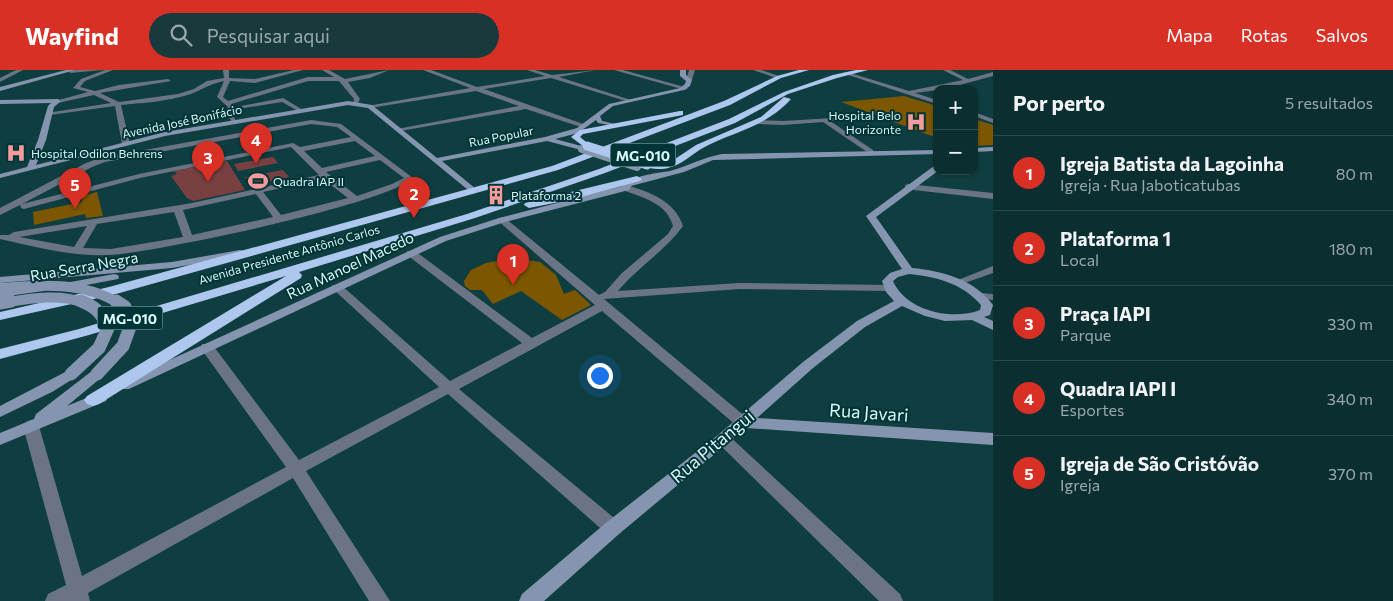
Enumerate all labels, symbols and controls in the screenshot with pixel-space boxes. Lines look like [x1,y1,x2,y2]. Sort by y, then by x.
search box [149,13,499,58]
text: Wayfind [25,21,119,50]
icon: search [167,21,195,49]
text: Pesquisar aqui [207,24,330,47]
text: Mapa [1166,24,1213,46]
text: Rotas [1241,24,1288,46]
text: Salvos [1316,24,1368,46]
map controls [933,85,978,175]
button: + [933,85,978,130]
text: Por perto [1013,90,1105,115]
text: 5 resultados [1285,93,1373,112]
street label: Avenida José Bonifácio [121,101,243,142]
place label: Hospital Belo Horizonte [828,108,901,136]
hospital icon: Hospital Belo Horizonte [905,111,927,133]
pin: 4 [240,123,272,164]
street label: Rua Popular [467,123,535,149]
button: − [933,130,978,175]
pin: 3 [192,141,224,182]
hospital icon: Hospital Odilon Behrens [5,142,27,164]
road number: MG-010 [610,144,676,166]
place label: Hospital Odilon Behrens [31,146,163,160]
text: Igreja Batista da Lagoinha [1060,152,1284,175]
text: 1 [1025,164,1033,183]
text: 80 m [1336,164,1373,183]
pin: 5 [59,168,91,209]
sports icon: Quadra IAP II [247,170,269,192]
place label: Quadra IAP II [273,174,344,188]
text: Igreja · Rua Jaboticatubas [1060,175,1241,194]
pin: 2 [398,177,430,218]
building icon: Plataforma 2 [485,184,507,206]
place label: Plataforma 2 [511,188,582,202]
street label: Avenida Presidente Antônio Carlos [197,221,381,287]
text: Plataforma 1 [1060,227,1171,250]
street label: Rua Manoel Macedo [284,228,416,302]
text: 2 [1024,239,1034,258]
text: 180 m [1329,239,1373,258]
pin: 1 [497,244,529,285]
street label: Rua Serra Negra [29,248,139,284]
text: Local [1060,250,1099,269]
text: Praça IAPI [1060,302,1151,325]
road number: MG-010 [98,307,162,330]
text: 3 [1024,314,1034,333]
text: 330 m [1327,314,1373,333]
text: Parque [1060,325,1111,344]
your location [587,363,613,389]
text: Quadra IAPI I [1060,377,1176,400]
text: 4 [1024,389,1034,408]
text: 340 m [1327,389,1373,408]
street label: Rua Javari [829,398,909,426]
text: Esportes [1060,400,1124,419]
street label: Rua Pitangui [666,405,758,487]
text: Igreja de São Cristóvão [1060,452,1259,475]
text: 5 [1024,464,1034,483]
text: 370 m [1328,464,1373,483]
text: Igreja [1060,475,1100,494]

